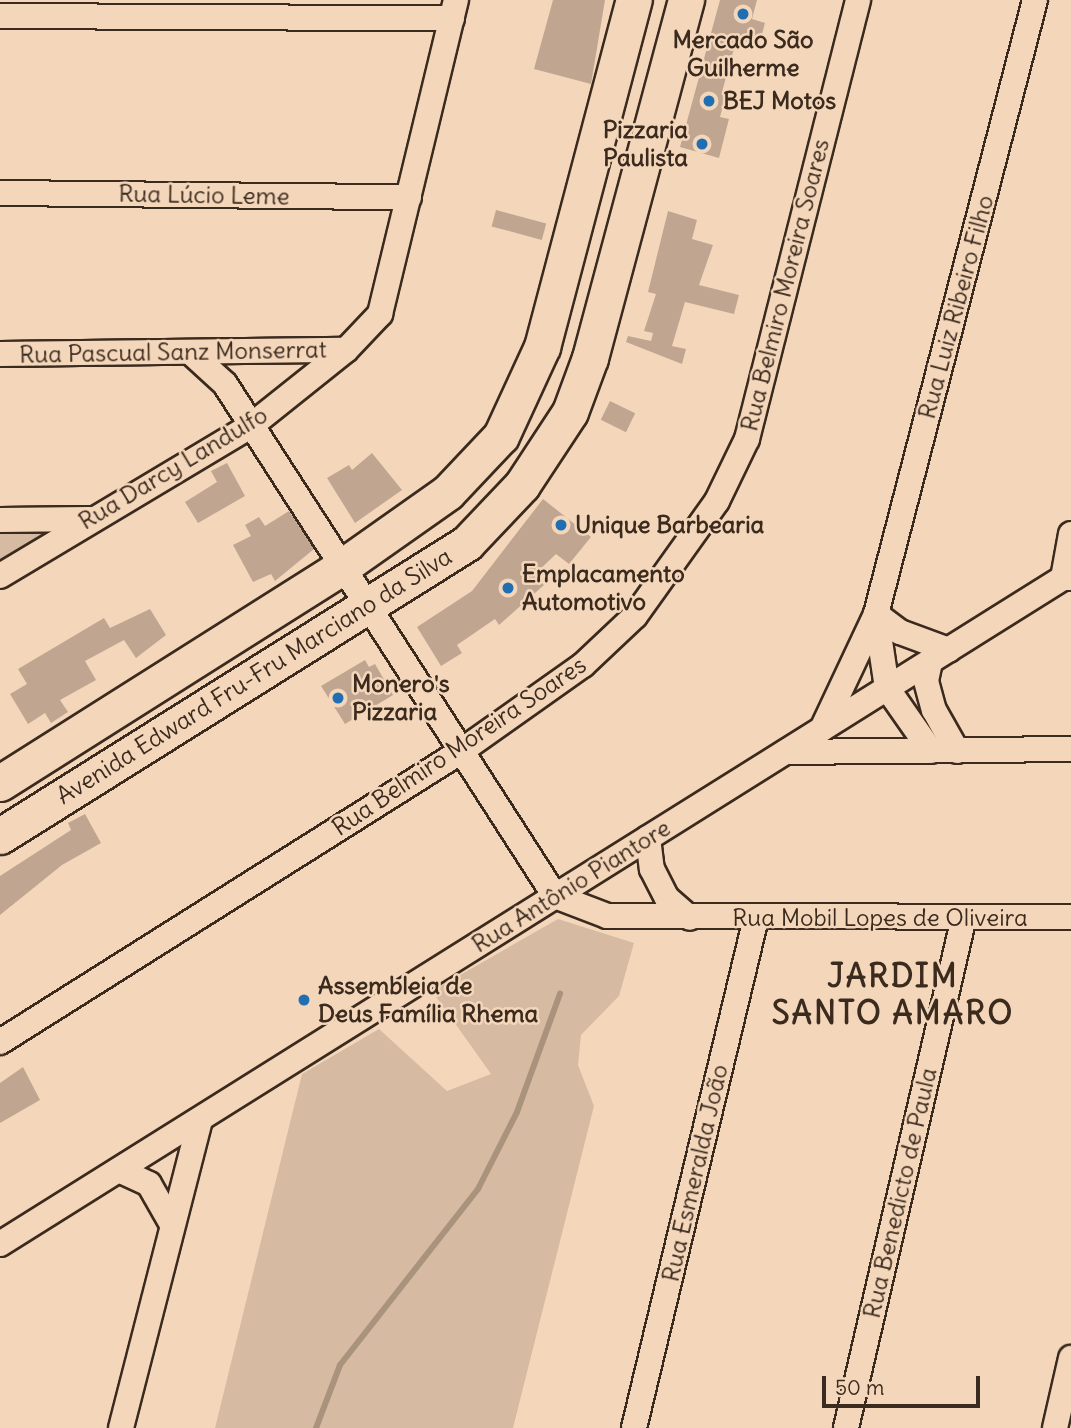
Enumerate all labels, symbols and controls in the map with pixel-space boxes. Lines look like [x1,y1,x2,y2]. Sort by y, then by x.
marker: Mercado São Guilherme [735,6,751,22]
place label: Mercado São Guilherme [672,26,814,82]
place label: BEJ Motos [723,87,836,115]
marker: BEJ Motos [701,93,717,109]
place label: Pizzaria Paulista [603,116,688,172]
marker: Pizzaria Paulista [694,136,710,152]
street label: Rua Belmiro Moreira Soares [735,136,835,434]
street label: Rua Lúcio Leme [118,179,290,211]
street label: Rua Luiz Ribeiro Filho [912,192,1000,422]
street label: Rua Pascual Sanz Monserrat [19,335,327,369]
street label: Rua Darcy Landulfo [73,400,273,536]
place label: Unique Barbearia [575,511,764,539]
marker: Unique Barbearia [553,517,569,533]
street label: Avenida Edward Fru-Fru Marciano da Silva [51,542,457,810]
place label: Emplacamento Automotivo [522,560,685,616]
marker: Emplacamento Automotivo [500,580,516,596]
street label: Rua Belmiro Moreira Soares [326,650,592,842]
place label: Monero's Pizzaria [352,670,450,726]
marker: Monero's Pizzaria [330,690,346,706]
street label: Rua Antônio Piantore [467,813,675,959]
street label: Rua Mobil Lopes de Oliveira [732,904,1028,932]
district label: JARDIM SANTO AMARO [773,958,1013,1033]
place label: Assembleia de Deus Família Rhema [318,972,538,1028]
marker: Assembleia de Deus Família Rhema [296,992,312,1008]
street label: Rua Esmeralda João [656,1061,734,1285]
street label: Rua Benedicto de Paula [857,1065,943,1321]
scale bar [826,1362,984,1406]
text: 50 m [835,1374,884,1401]

